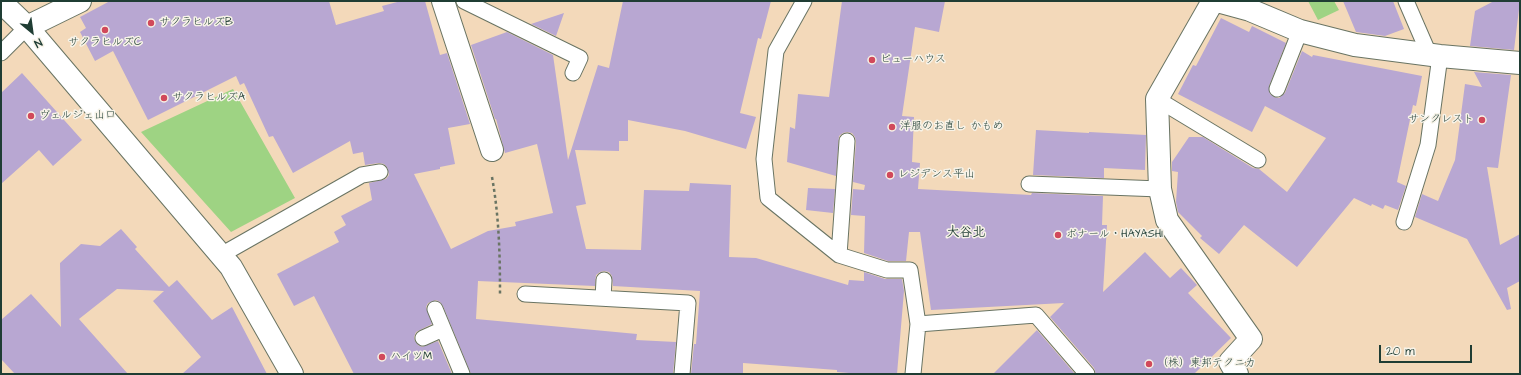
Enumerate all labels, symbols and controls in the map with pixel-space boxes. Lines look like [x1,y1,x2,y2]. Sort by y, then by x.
north arrow [12,12,52,52]
place label: サクラヒルズB [159,16,233,30]
marker: サクラヒルズB [146,18,156,28]
marker: サクラヒルズC [100,25,110,35]
text: N [31,35,45,51]
place label: サクラヒルズC [68,36,142,50]
place label: ビューハウス [880,53,946,67]
marker: ビューハウス [867,55,877,65]
place label: サクラヒルズA [172,91,245,105]
marker: サクラヒルズA [159,93,169,103]
place label: ヴェルジェ山口 [39,109,116,123]
marker: ヴェルジェ山口 [26,111,36,121]
place label: サンクレスト [1408,113,1474,127]
marker: サンクレスト [1477,115,1487,125]
place label: 洋服のお直し かもめ [900,120,1003,134]
marker: 洋服のお直し かもめ [887,122,897,132]
place label: レジデンス平山 [898,168,975,182]
marker: レジデンス平山 [885,170,895,180]
district label: 大谷北 [947,225,985,241]
place label: ボナール・HAYASHI [1066,228,1163,242]
marker: ボナール・HAYASHI [1053,230,1063,240]
scale bar [1381,337,1474,363]
text: 20 m [1386,343,1415,360]
place label: ハイツM [390,350,432,364]
marker: ハイツM [377,352,387,362]
place label: （株）東邦テクニカ [1157,357,1256,371]
marker: （株）東邦テクニカ [1144,359,1154,369]

